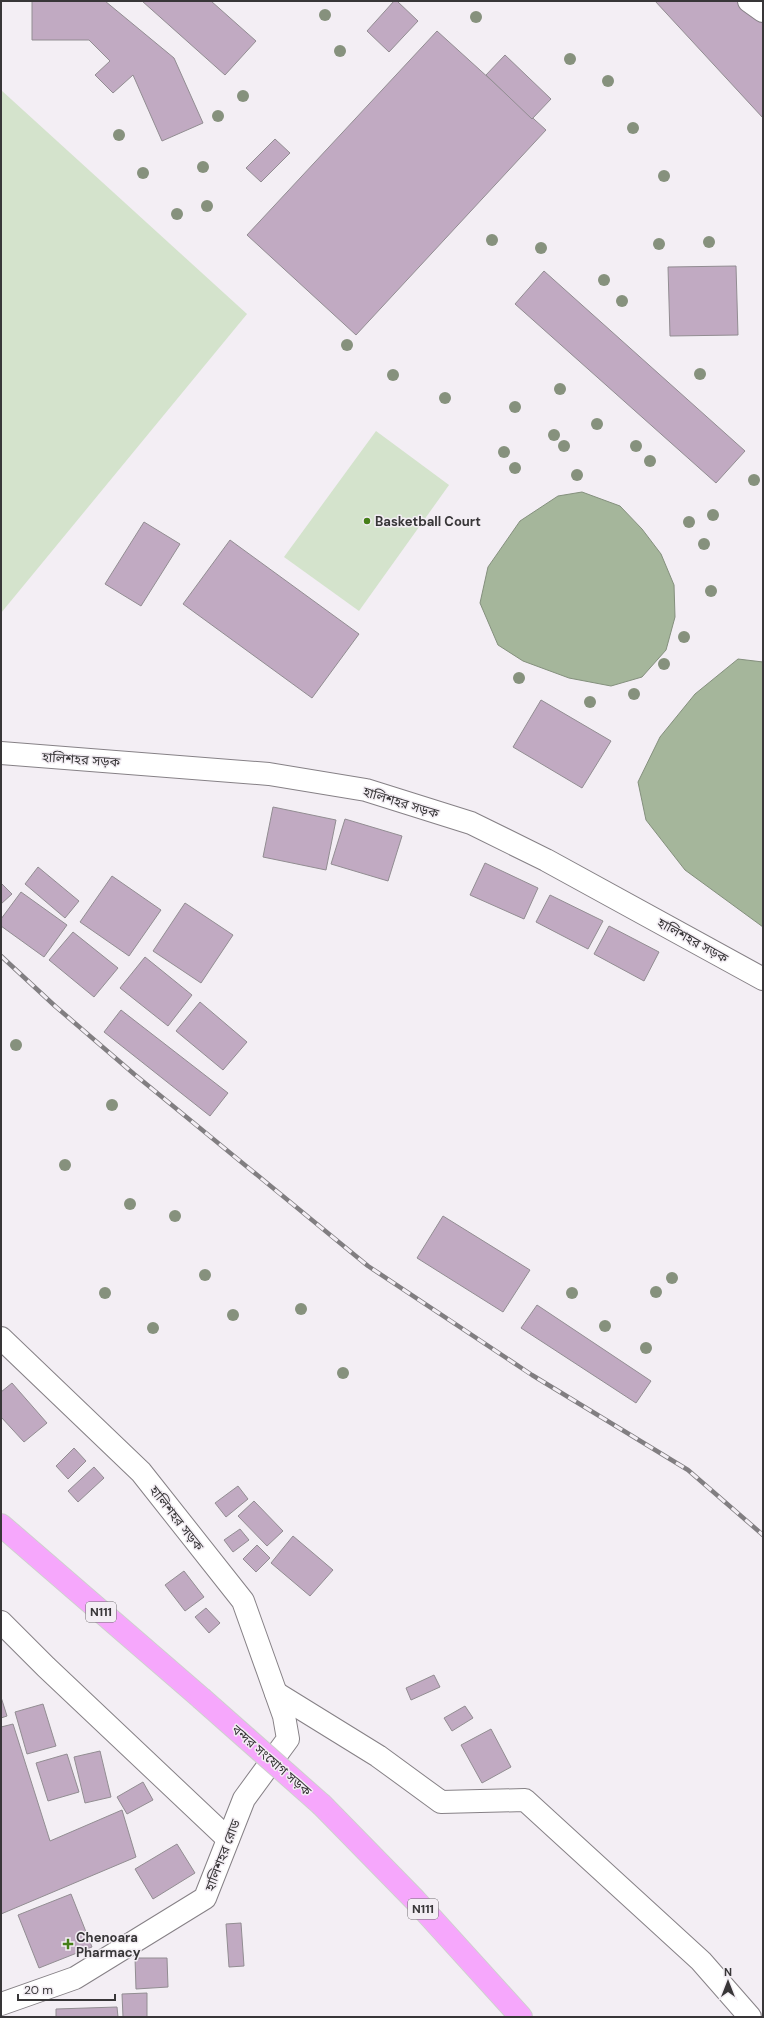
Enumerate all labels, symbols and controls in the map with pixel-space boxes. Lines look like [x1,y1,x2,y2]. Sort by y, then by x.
place label: Basketball Court [375,513,481,530]
marker: Basketball Court [362,516,372,526]
street label: হালিশহর সড়ক [40,748,121,771]
street label: হালিশহর সড়ক [360,783,441,822]
street label: হালিশহর সড়ক [654,914,732,967]
street label: হালিশহর সড়ক [145,1481,208,1555]
road number: N111 [86,1602,116,1622]
street label: বন্দর সংযোগ সড়ক [228,1721,315,1800]
street label: হালিশহর রোড [201,1816,244,1894]
road number: N111 [408,1899,438,1919]
place label: Chenoara Pharmacy [76,1929,141,1961]
marker: Chenoara Pharmacy [63,1939,73,1949]
north arrow [708,1962,748,2002]
text: N [724,1965,732,1979]
scale bar [18,1976,115,2002]
text: 20 m [24,1982,53,1998]

